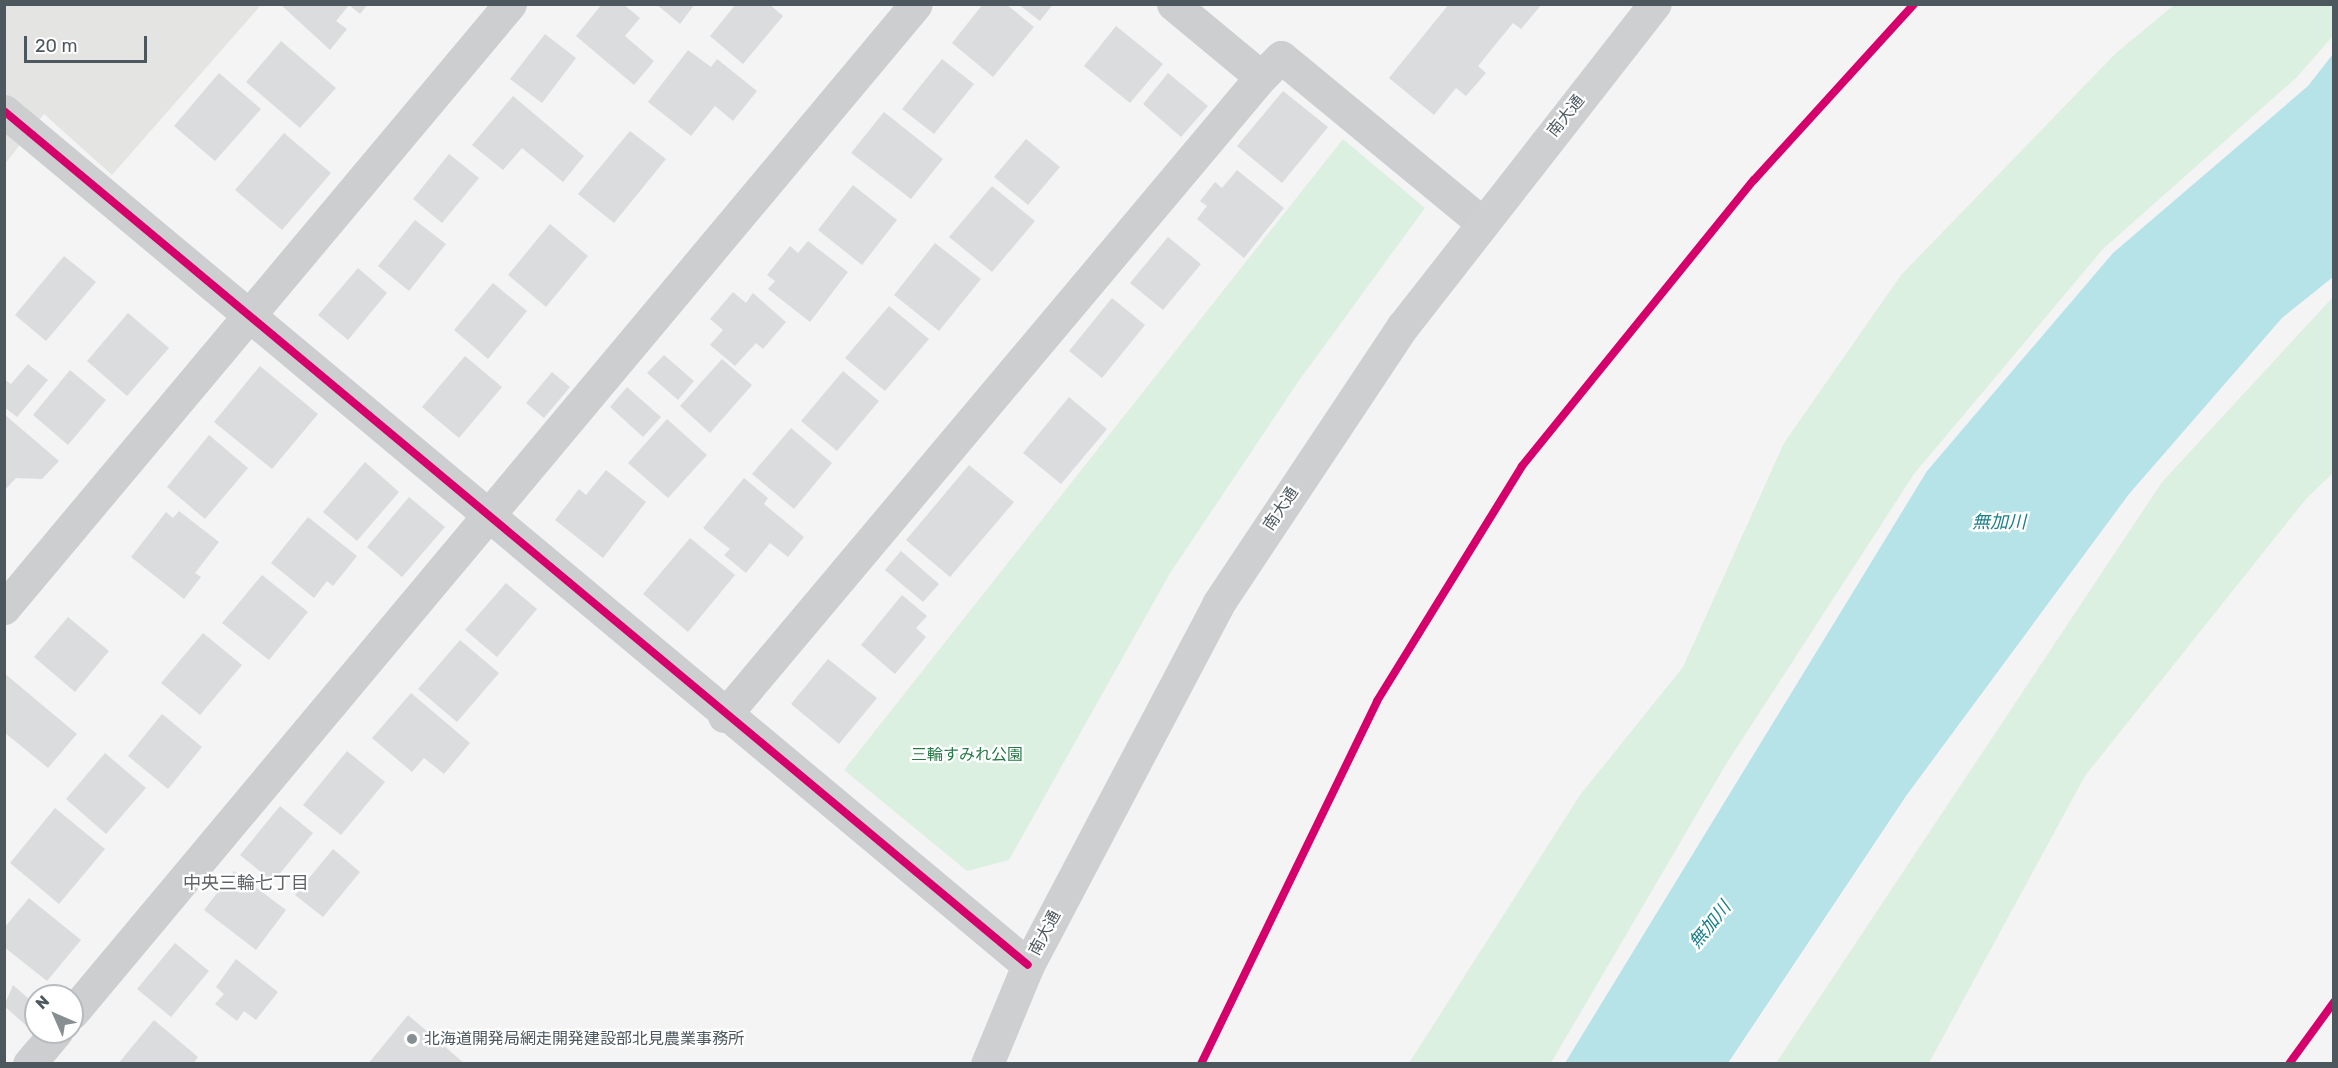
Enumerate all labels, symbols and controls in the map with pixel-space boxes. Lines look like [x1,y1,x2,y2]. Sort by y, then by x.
scale bar [27,24,150,62]
text: 20 m [35,35,77,57]
street label: 南大通 [1543,91,1589,141]
street label: 南大通 [1260,484,1302,534]
water label: 無加川 [1972,511,2026,533]
park label: 三輪すみれ公園 [911,745,1023,765]
district label: 中央三輪七丁目 [183,872,309,894]
water label: 無加川 [1685,897,1735,953]
street label: 南大通 [1025,907,1065,959]
north arrow [24,984,84,1044]
text: N [32,992,53,1013]
place label: 北海道開発局網走開発建設部北見農業事務所 [424,1029,744,1049]
marker: 北海道開発局網走開発建設部北見農業事務所 [405,1032,419,1046]

